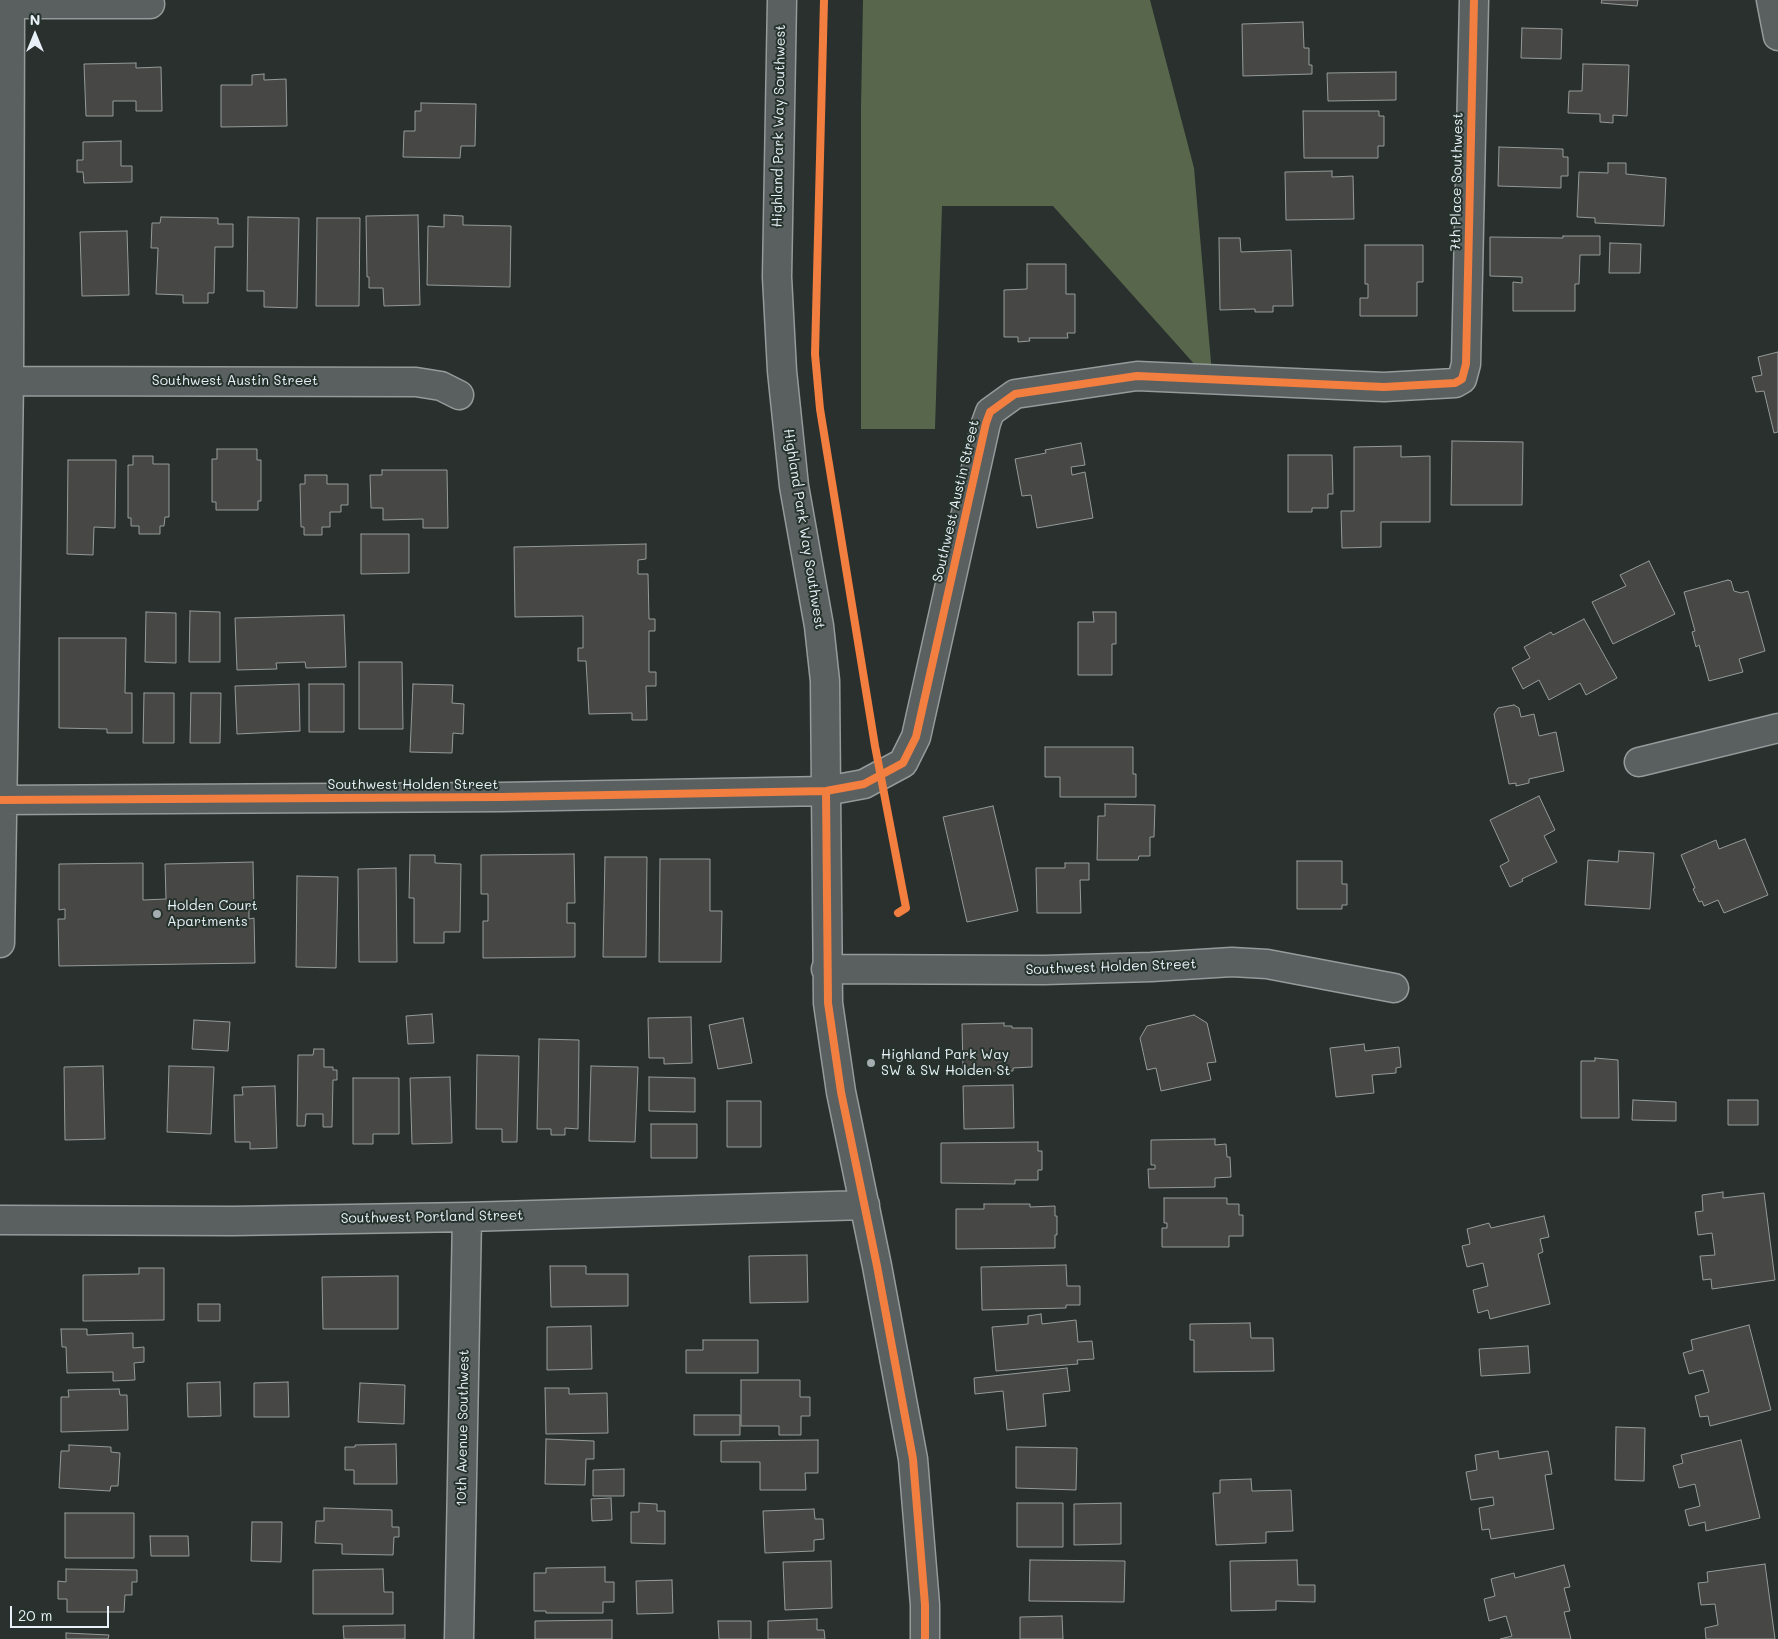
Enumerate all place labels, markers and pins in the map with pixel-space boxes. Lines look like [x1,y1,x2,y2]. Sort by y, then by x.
place label: Holden Court Apartments [167,898,258,930]
marker: Holden Court Apartments [151,908,163,920]
place label: Highland Park Way SW & SW Holden St [881,1047,1011,1080]
marker: Highland Park Way SW & SW Holden St [865,1057,877,1069]

